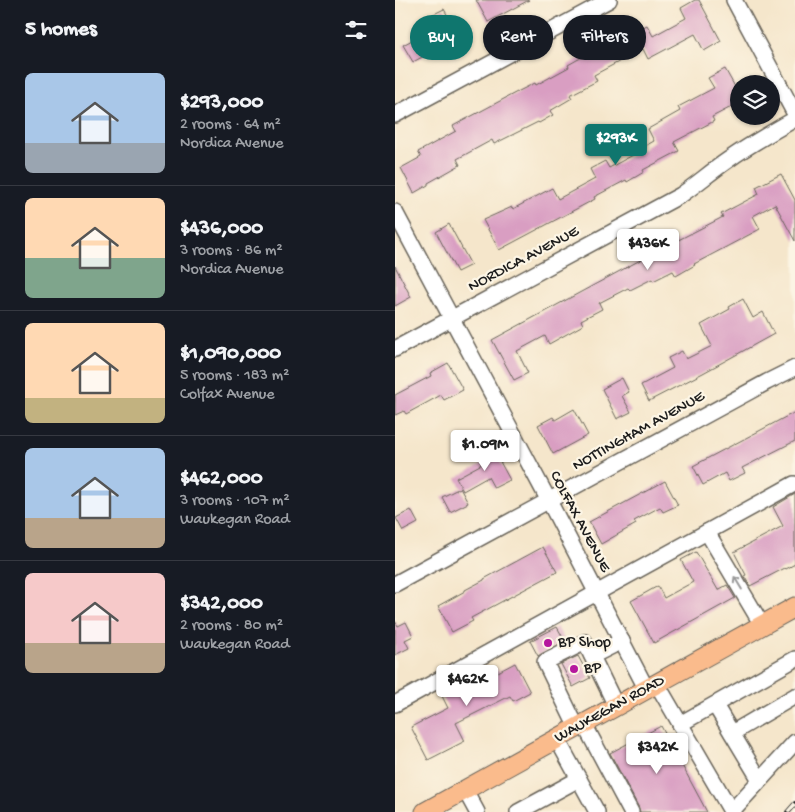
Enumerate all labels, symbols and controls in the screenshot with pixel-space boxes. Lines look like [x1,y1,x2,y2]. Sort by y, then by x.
chip: Buy [410,15,473,60]
chip: Rent [483,15,553,60]
chip: Filters [563,15,646,60]
icon: filters [342,16,370,44]
text: 5 homes [25,18,97,43]
map controls [730,75,780,125]
button: layers [730,75,780,125]
text: $293,000 [180,91,264,116]
icon: home [65,93,125,153]
text: 2 rooms · 64 m² [180,116,281,135]
pin: $293K [581,124,651,166]
text: $293K [596,130,636,149]
text: Nordica Avenue [180,135,283,154]
text: $436,000 [180,217,263,242]
icon: home [65,218,125,278]
street label: NORDICA AVENUE [465,222,583,297]
pin: $436K [613,228,683,271]
text: $436K [628,235,668,254]
text: 3 rooms · 86 m² [180,242,283,261]
text: Nordica Avenue [180,261,283,280]
text: $1,090,000 [180,342,281,367]
icon: home [65,343,125,403]
text: 5 rooms · 183 m² [180,367,289,386]
text: Colfax Avenue [180,386,275,405]
street label: NOTTINGHAM AVENUE [570,387,709,476]
pin: $1.09M [444,430,526,472]
text: $1.09M [462,436,508,455]
text: $462,000 [180,467,263,492]
icon: home [65,468,125,528]
street label: COLFAX AVENUE [544,468,614,577]
text: 3 rooms · 107 m² [180,492,290,511]
text: Waukegan Road [180,511,290,530]
one-way arrow [732,577,742,591]
text: $342,000 [180,592,263,617]
icon: home [65,593,125,653]
text: 2 rooms · 80 m² [180,617,283,636]
place label: BP Shop [557,634,611,653]
text: Waukegan Road [180,636,290,655]
marker: BP Shop [542,637,554,649]
place label: BP [583,660,601,679]
marker: BP [568,663,580,675]
pin: $462K [432,664,502,707]
text: $462K [447,671,487,690]
street label: WAUKEGAN ROAD [552,672,669,748]
pin: $342K [622,732,692,775]
text: $342K [637,739,677,758]

